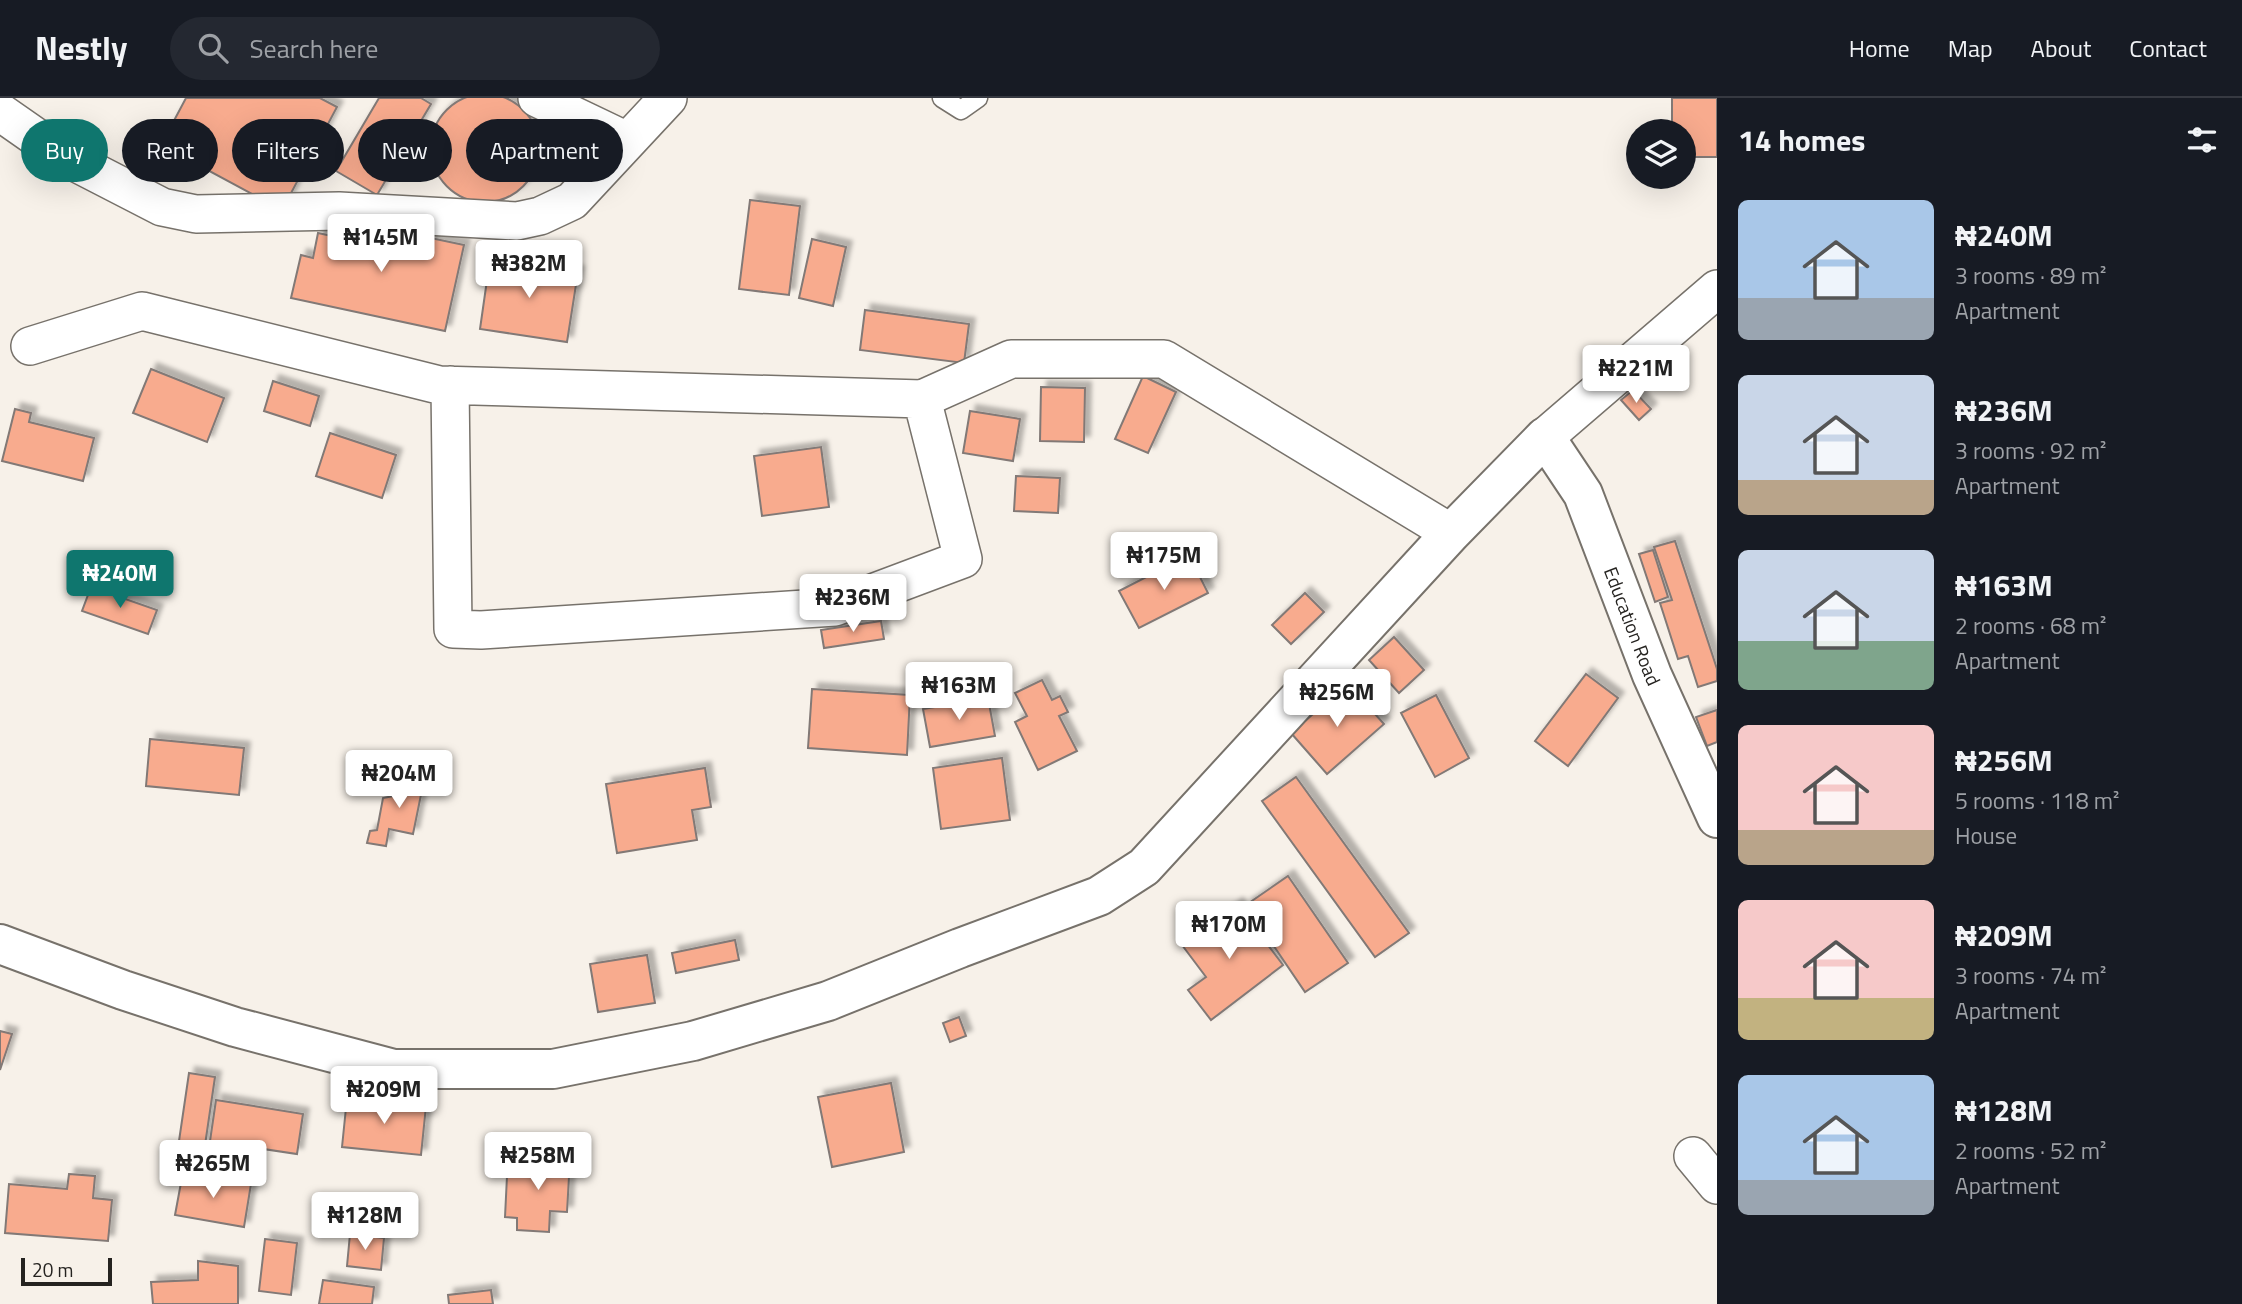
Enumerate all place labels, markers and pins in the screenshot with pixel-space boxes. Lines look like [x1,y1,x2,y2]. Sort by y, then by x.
pin: ₦145M [332,214,430,274]
pin: ₦382M [480,240,578,300]
pin: ₦221M [1587,345,1685,405]
pin: ₦175M [1115,532,1213,592]
pin: ₦240M [71,550,169,610]
pin: ₦236M [804,574,902,634]
pin: ₦163M [910,662,1008,722]
pin: ₦256M [1288,670,1386,729]
pin: ₦204M [350,750,448,810]
pin: ₦170M [1180,902,1278,961]
pin: ₦209M [335,1066,433,1126]
pin: ₦258M [489,1132,587,1192]
pin: ₦265M [164,1140,262,1200]
pin: ₦128M [316,1192,414,1252]

